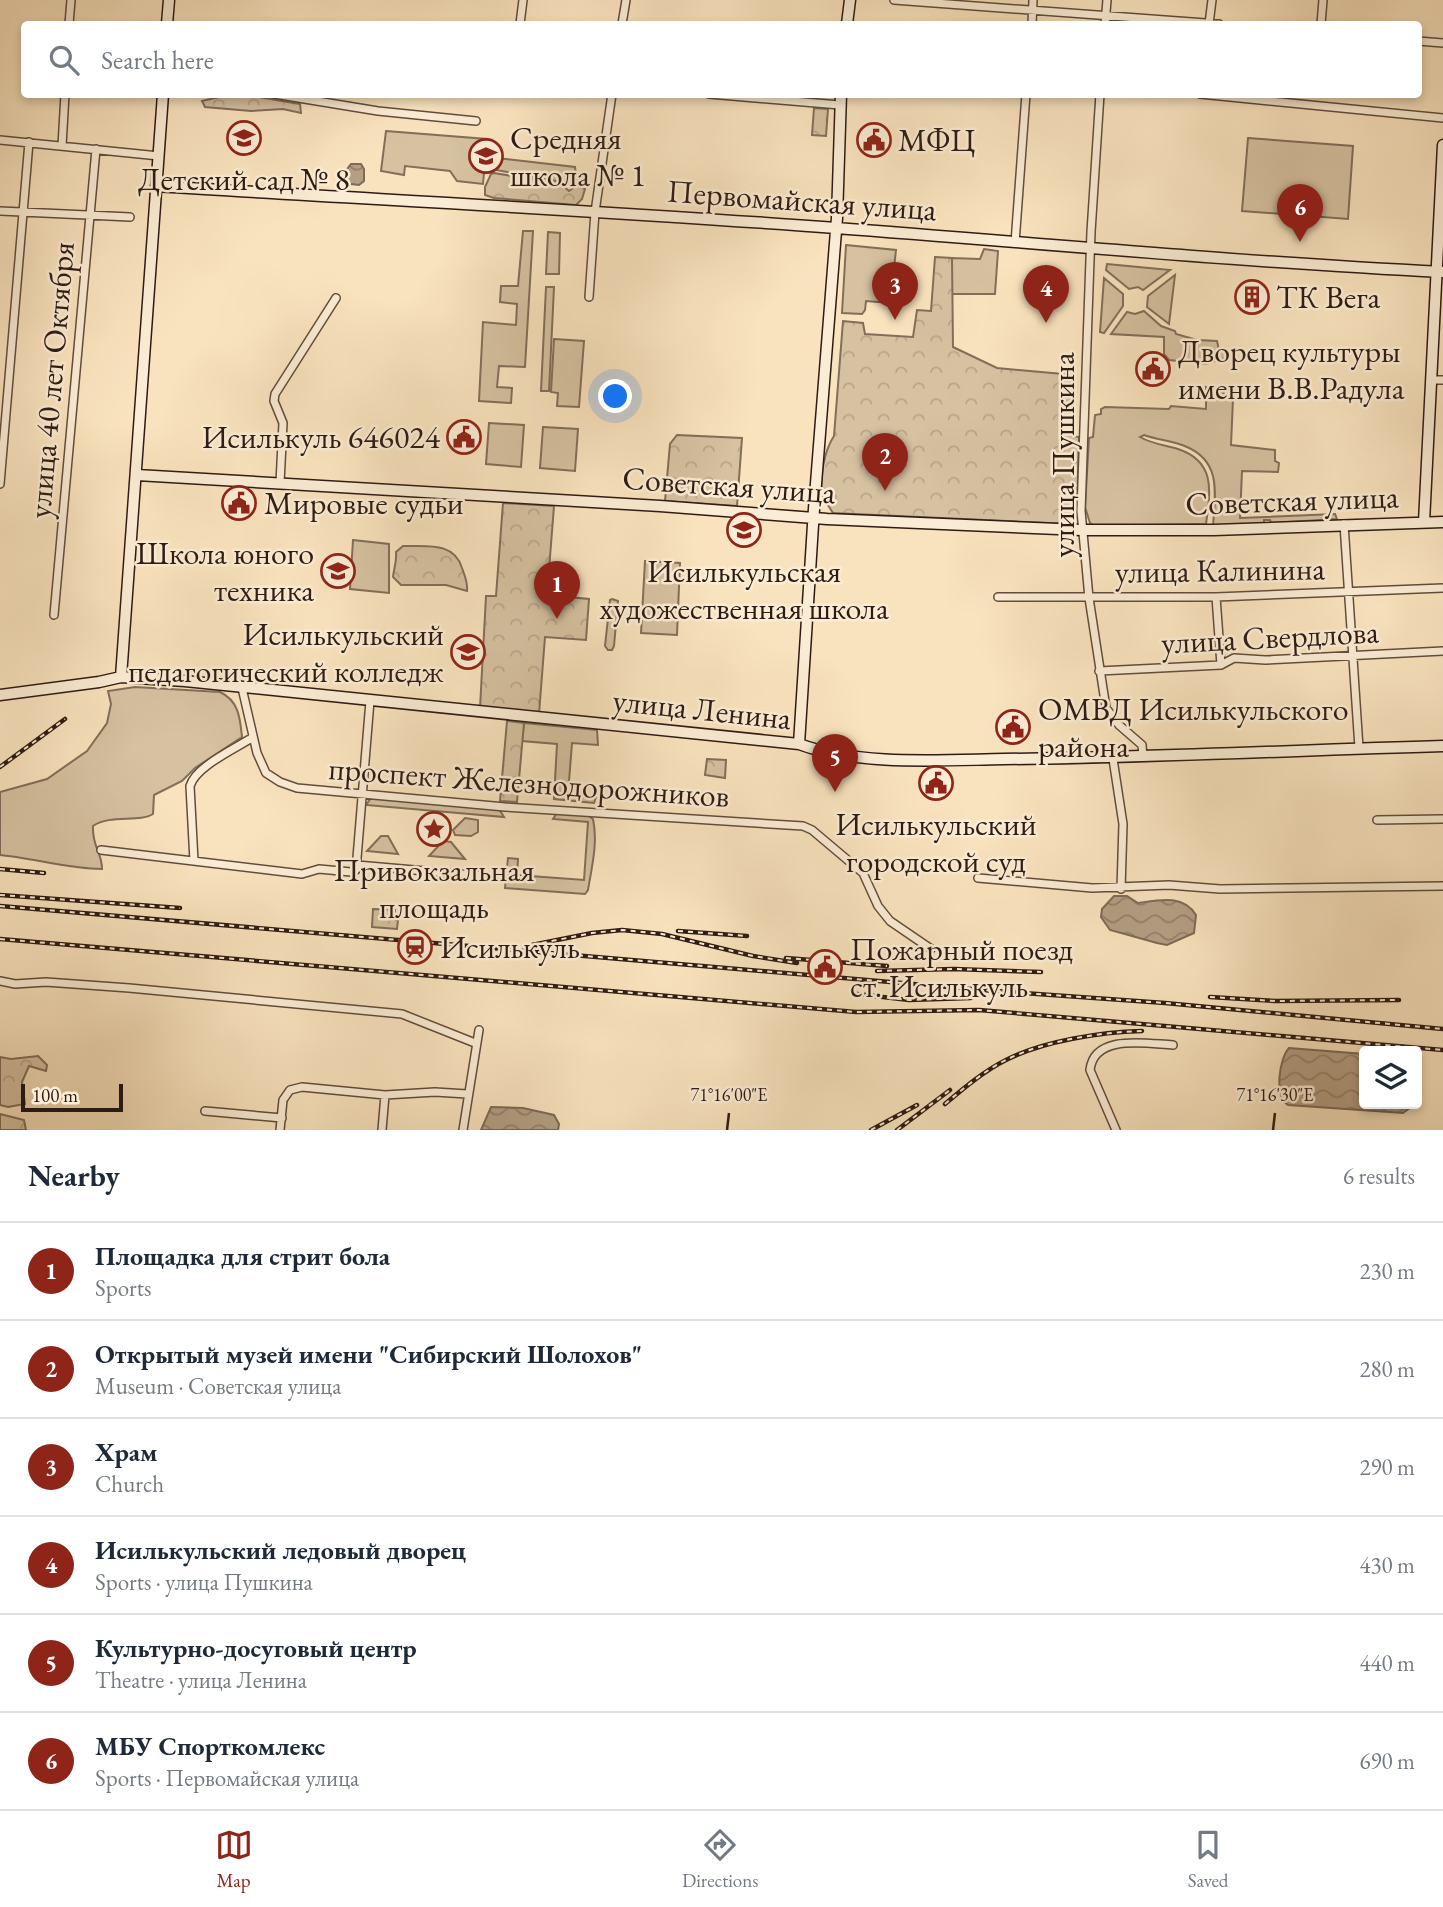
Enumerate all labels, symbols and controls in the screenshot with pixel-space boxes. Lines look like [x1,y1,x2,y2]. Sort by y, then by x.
search box [21,21,1422,98]
icon: search [45,41,83,79]
text: Search here [101,43,214,77]
place label: Средняя школа № 1 [510,117,646,196]
school or university icon: Детский сад № 8 [225,119,263,157]
place label: МФЦ [898,119,975,161]
public building icon: МФЦ [855,121,893,159]
school or university icon: Средняя школа № 1 [467,137,505,175]
place label: Детский сад № 8 [138,158,350,200]
street label: Первомайская улица [666,170,938,230]
pin: 6 [1277,184,1323,242]
street label: улица 40 лет Октября [18,240,84,520]
pin: 3 [872,262,918,320]
pin: 4 [1023,265,1069,323]
place label: ТК Вега [1276,276,1381,318]
building icon: ТК Вега [1233,278,1271,316]
place label: Дворец культуры имени В.В.Радула [1178,330,1405,409]
public building icon: Дворец культуры имени В.В.Радула [1134,350,1172,388]
street label: улица Пушкина [1042,352,1084,558]
your location [598,379,632,413]
place label: Исилькуль 646024 [202,416,441,458]
public building icon: Исилькуль 646024 [445,418,483,456]
pin: 2 [862,433,908,491]
street label: Советская улица [621,457,837,513]
street label: Советская улица [1185,475,1400,525]
place label: Мировые судьи [264,482,464,524]
public building icon: Мировые судьи [220,484,258,522]
school or university icon: Исилькульская художественная школа [725,511,763,549]
place label: Школа юного техника [136,532,314,611]
street label: улица Калинина [1114,547,1326,593]
place label: Исилькульская художественная школа [599,550,889,629]
school or university icon: Школа юного техника [319,552,357,590]
pin: 1 [534,561,580,619]
street label: улица Свердлова [1160,610,1380,664]
place label: Исилькульский педагогический колледж [128,613,444,692]
school or university icon: Исилькульский педагогический колледж [449,633,487,671]
street label: улица Ленина [611,679,794,739]
place label: ОМВД Исилькульского района [1038,688,1349,767]
public building icon: ОМВД Исилькульского района [994,708,1032,746]
pin: 5 [812,734,858,792]
street label: проспект Железнодорожников [327,747,731,817]
public building icon: Исилькульский городской суд [917,764,955,802]
place label: Исилькульский городской суд [835,803,1037,882]
place icon: Привокзальная площадь [415,810,453,848]
place label: Привокзальная площадь [334,849,534,928]
place label: Исилькуль [440,926,580,968]
station icon: Исилькуль [396,928,434,966]
place label: Пожарный поезд ст. Исилькуль [850,928,1074,1007]
public building icon: Пожарный поезд ст. Исилькуль [806,948,844,986]
map controls [1359,1046,1422,1109]
button: layers [1359,1046,1422,1109]
scale bar [21,1081,122,1113]
text: 100 m [32,1083,78,1108]
text: 71°16'00"E [691,1083,767,1106]
text: 71°16'30"E [1237,1083,1313,1106]
text: Nearby [28,1156,120,1195]
text: 6 results [1343,1161,1415,1191]
text: Площадка для стрит бола [95,1239,390,1273]
text: 1 [45,1256,57,1286]
text: 230 m [1359,1256,1415,1286]
text: Sports [95,1273,151,1303]
text: Открытый музей имени "Сибирский Шолохов" [95,1337,642,1371]
text: 2 [45,1354,57,1384]
text: 280 m [1359,1354,1415,1384]
text: Museum · Советская улица [95,1371,341,1401]
text: Храм [95,1435,158,1469]
text: 3 [45,1452,57,1482]
text: 290 m [1359,1452,1415,1482]
text: Church [95,1469,164,1499]
text: Исилькульский ледовый дворец [95,1533,466,1567]
text: 4 [45,1550,57,1580]
text: 430 m [1359,1550,1415,1580]
text: Sports · улица Пушкина [95,1567,313,1597]
text: Культурно-досуговый центр [95,1631,417,1665]
text: 5 [45,1648,57,1678]
text: 440 m [1359,1648,1415,1678]
text: Theatre · улица Ленина [95,1665,307,1695]
text: МБУ Спорткомлекс [95,1729,325,1763]
text: 6 [45,1746,57,1776]
text: 690 m [1359,1746,1415,1776]
text: Sports · Первомайская улица [95,1763,359,1793]
tab: Map [215,1826,253,1893]
tab: Directions [682,1826,758,1893]
tab: Saved [1188,1826,1228,1893]

